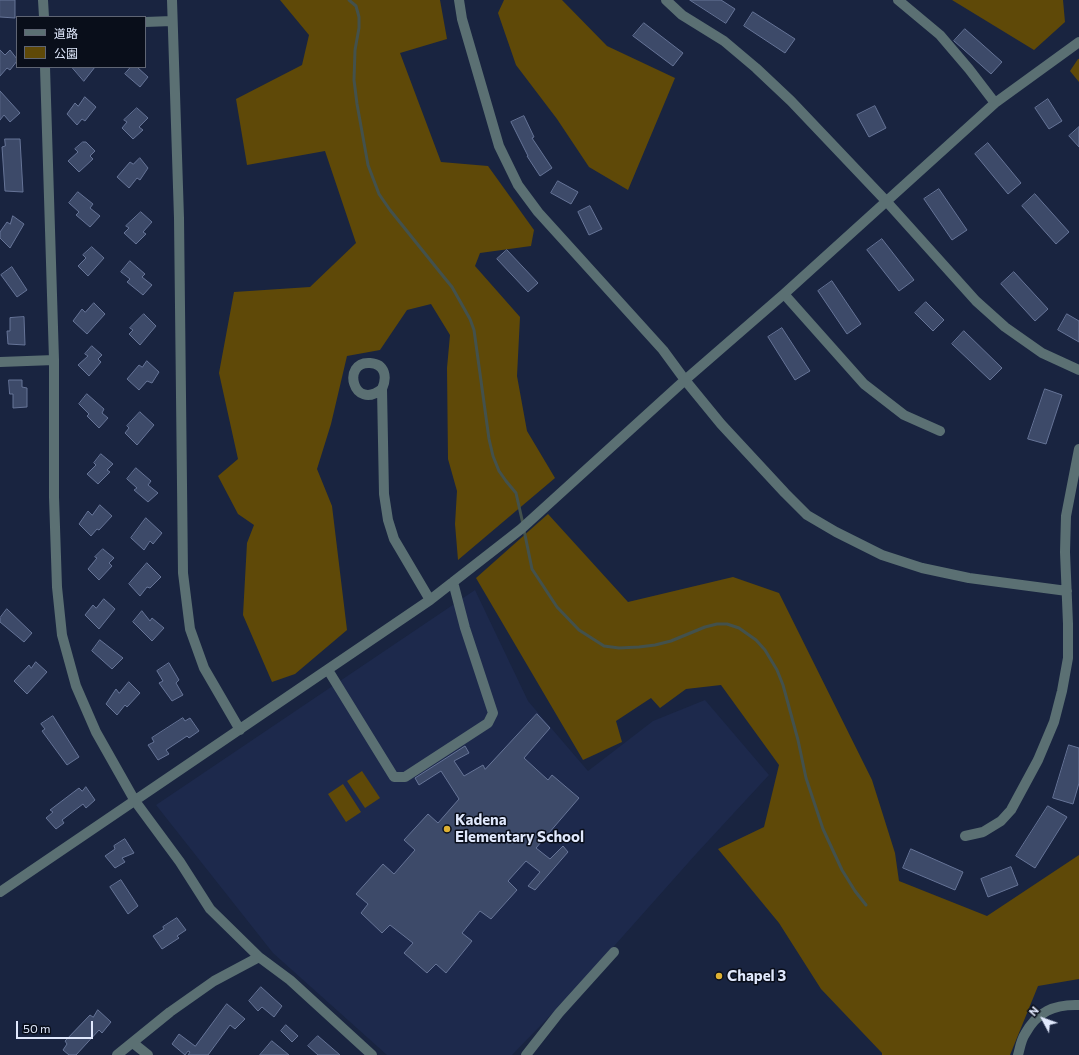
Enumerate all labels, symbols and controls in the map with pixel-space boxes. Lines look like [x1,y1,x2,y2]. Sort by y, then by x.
legend [16,16,146,68]
text: 道路 [54,26,78,40]
text: 公園 [54,46,78,60]
place label: Kadena Elementary School [455,811,584,846]
marker: Kadena Elementary School [442,824,452,834]
place label: Chapel 3 [727,967,786,985]
marker: Chapel 3 [714,971,724,981]
north arrow [1023,999,1063,1039]
text: N [1026,1003,1041,1018]
scale bar [18,1013,95,1039]
text: 50 m [23,1021,51,1035]

